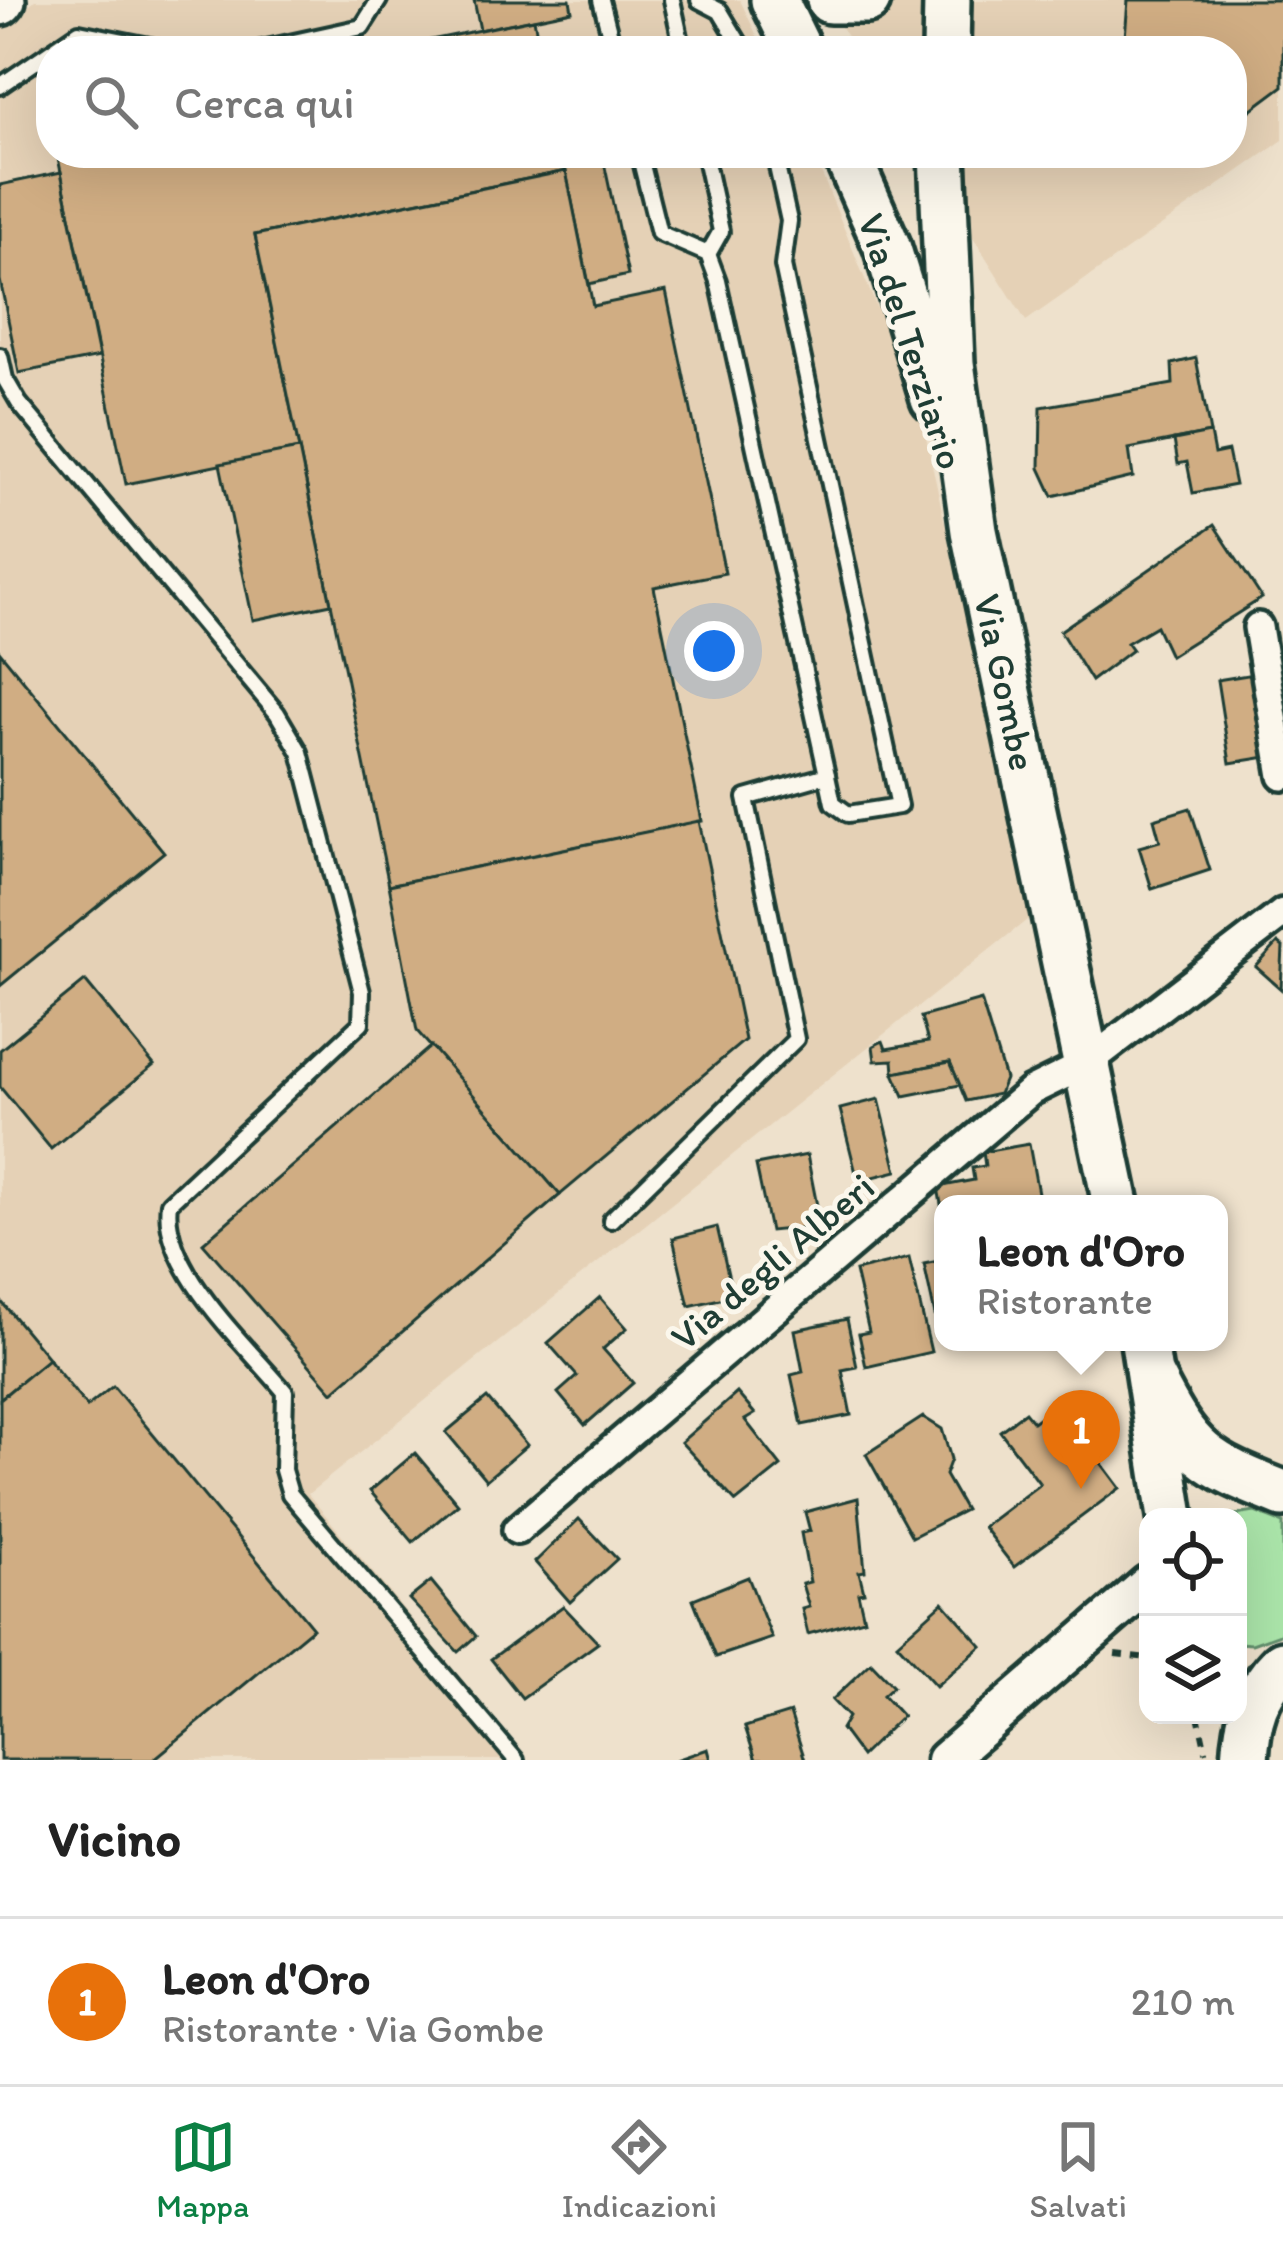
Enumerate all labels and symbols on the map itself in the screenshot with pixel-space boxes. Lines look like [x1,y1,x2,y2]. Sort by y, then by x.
street label: Via del Terziario [848,207,975,475]
street label: Via Gombe [964,590,1047,775]
your location [684,621,744,681]
street label: Via degli Alberi [661,1163,884,1360]
pin: 1 [1042,1390,1120,1489]

